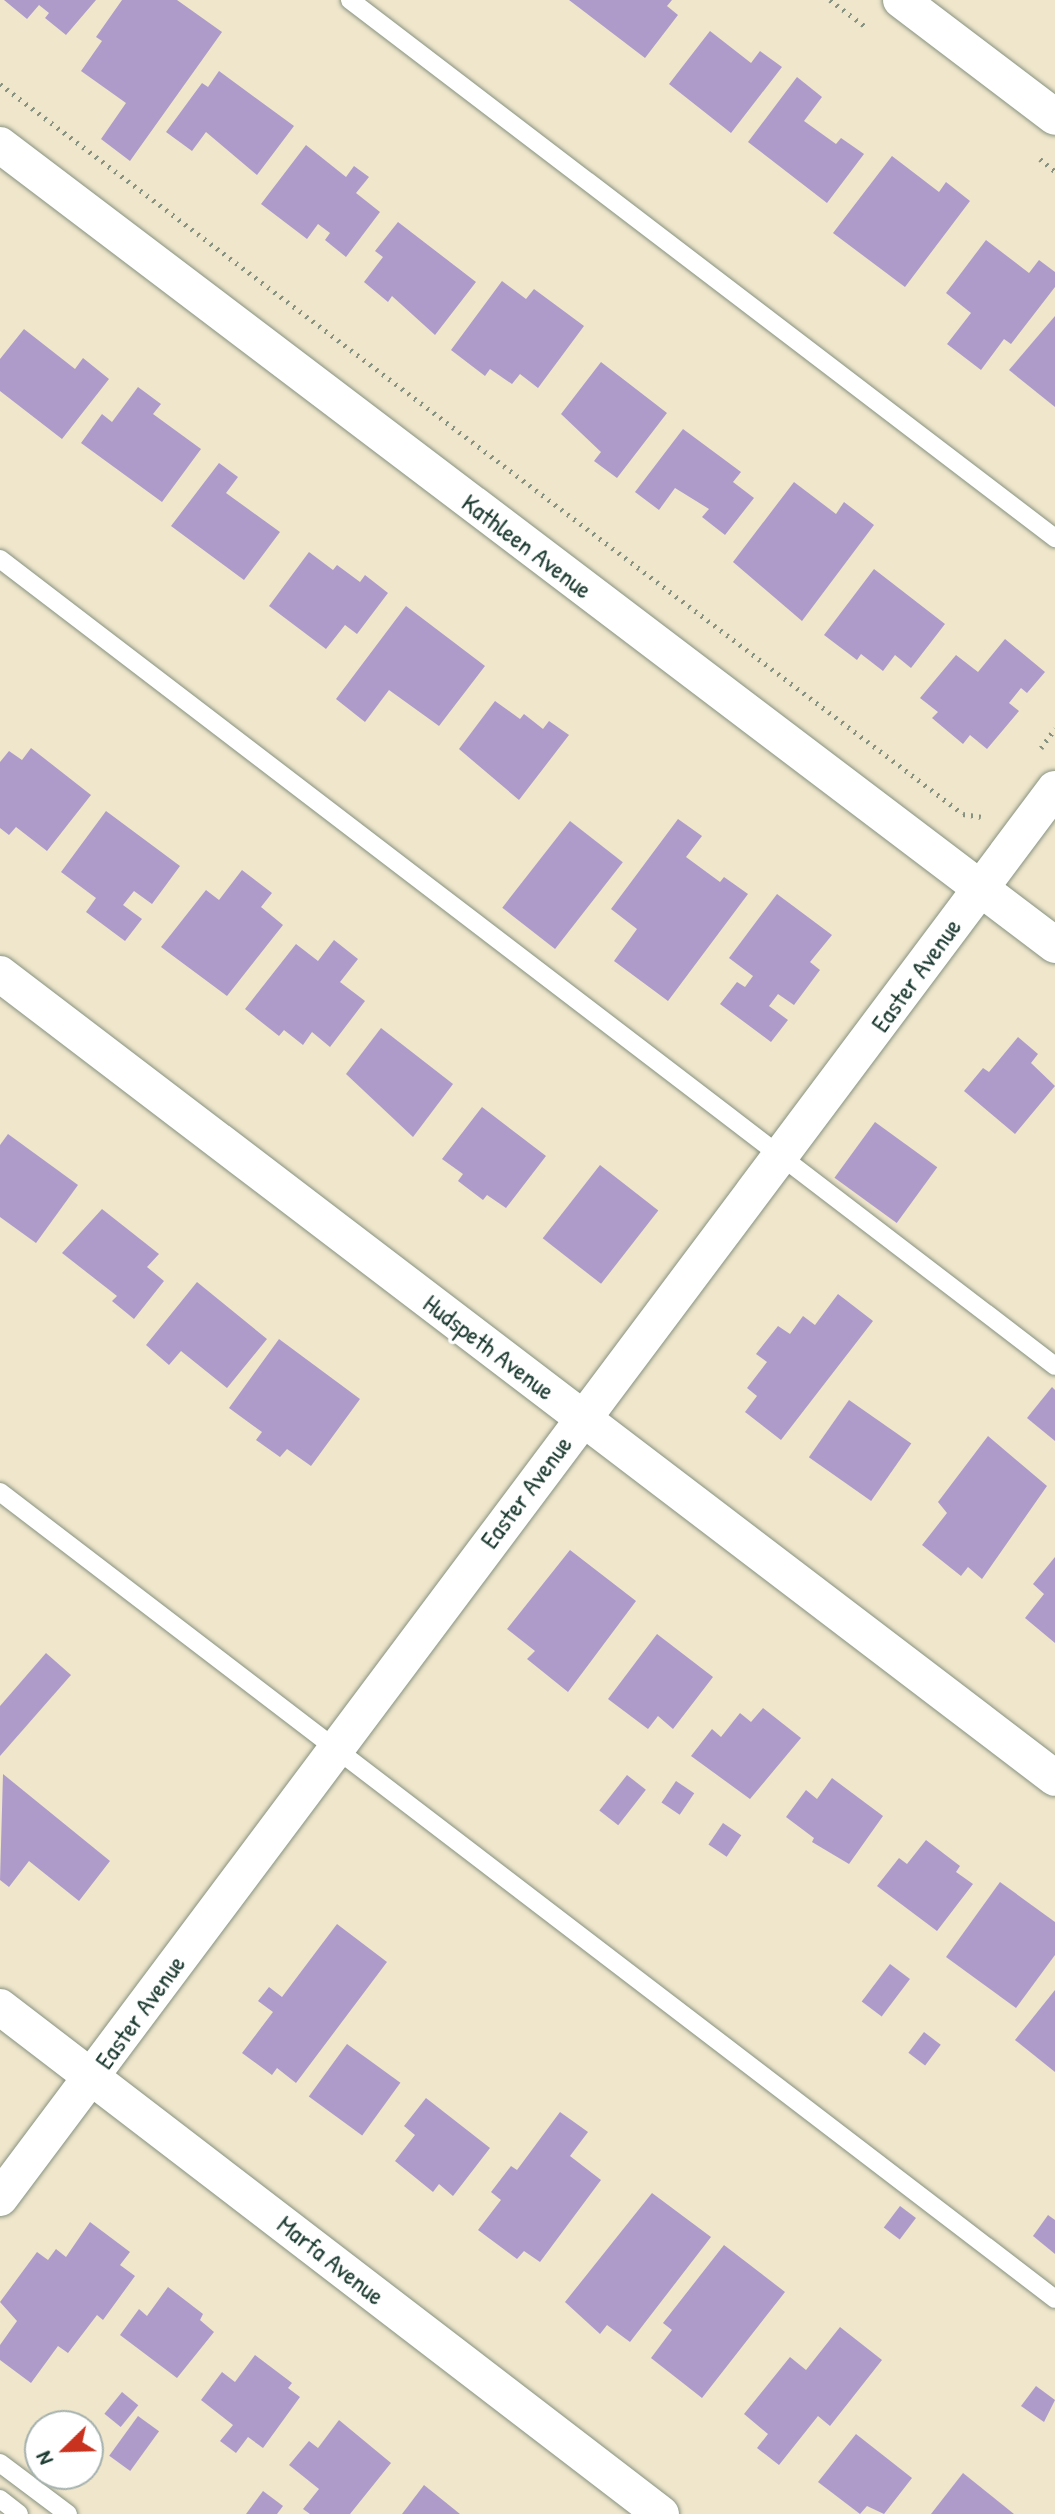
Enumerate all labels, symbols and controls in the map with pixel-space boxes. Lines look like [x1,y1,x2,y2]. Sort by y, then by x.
street label: Kathleen Avenue [456,487,598,605]
street label: Easter Avenue [864,912,968,1038]
street label: Hudspeth Avenue [417,1288,561,1406]
street label: Easter Avenue [474,1430,578,1554]
street label: Easter Avenue [88,1949,192,2075]
street label: Marfa Avenue [271,2209,391,2311]
north arrow [24,2410,104,2490]
text: N [28,2447,60,2470]

